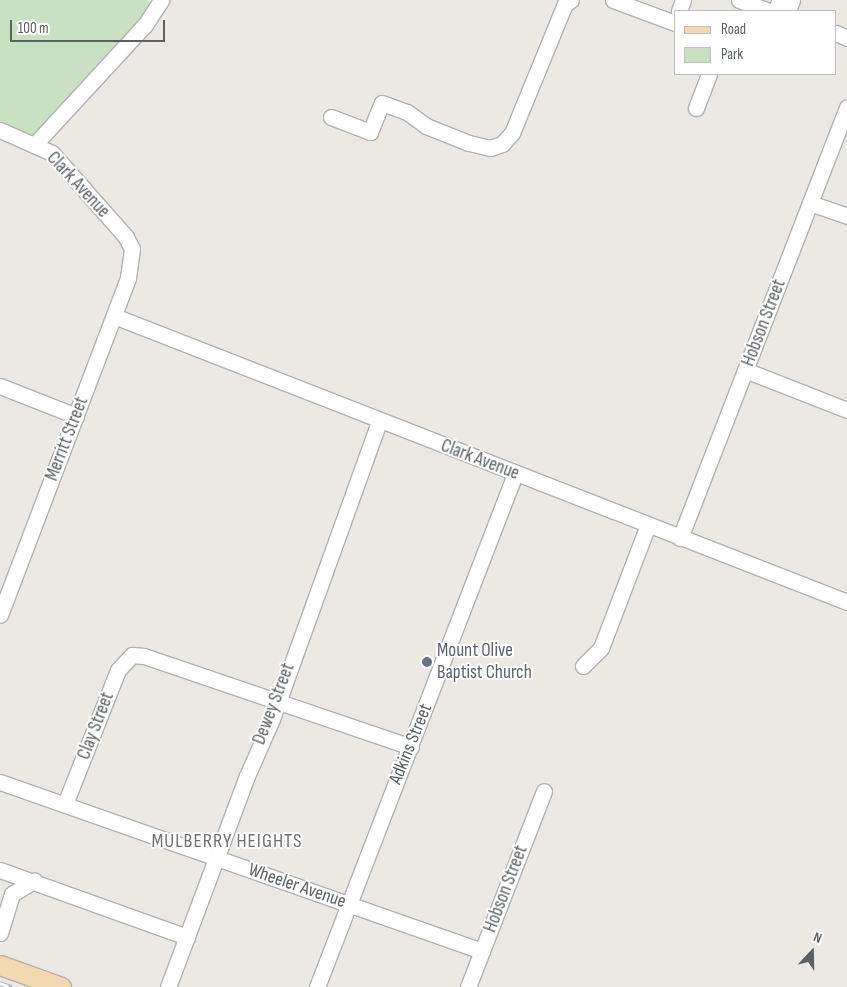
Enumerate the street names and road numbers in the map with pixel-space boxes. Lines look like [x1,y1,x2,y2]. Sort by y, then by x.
street label: Clark Avenue [42,147,114,223]
street label: Hobson Street [737,276,791,370]
street label: Merritt Street [41,394,93,484]
street label: Clark Avenue [438,435,522,485]
street label: Dewey Street [248,660,300,748]
street label: Clay Street [73,689,119,763]
street label: Adkins Street [385,700,437,788]
street label: Hobson Street [479,842,533,936]
street label: Wheeler Avenue [245,859,349,913]

